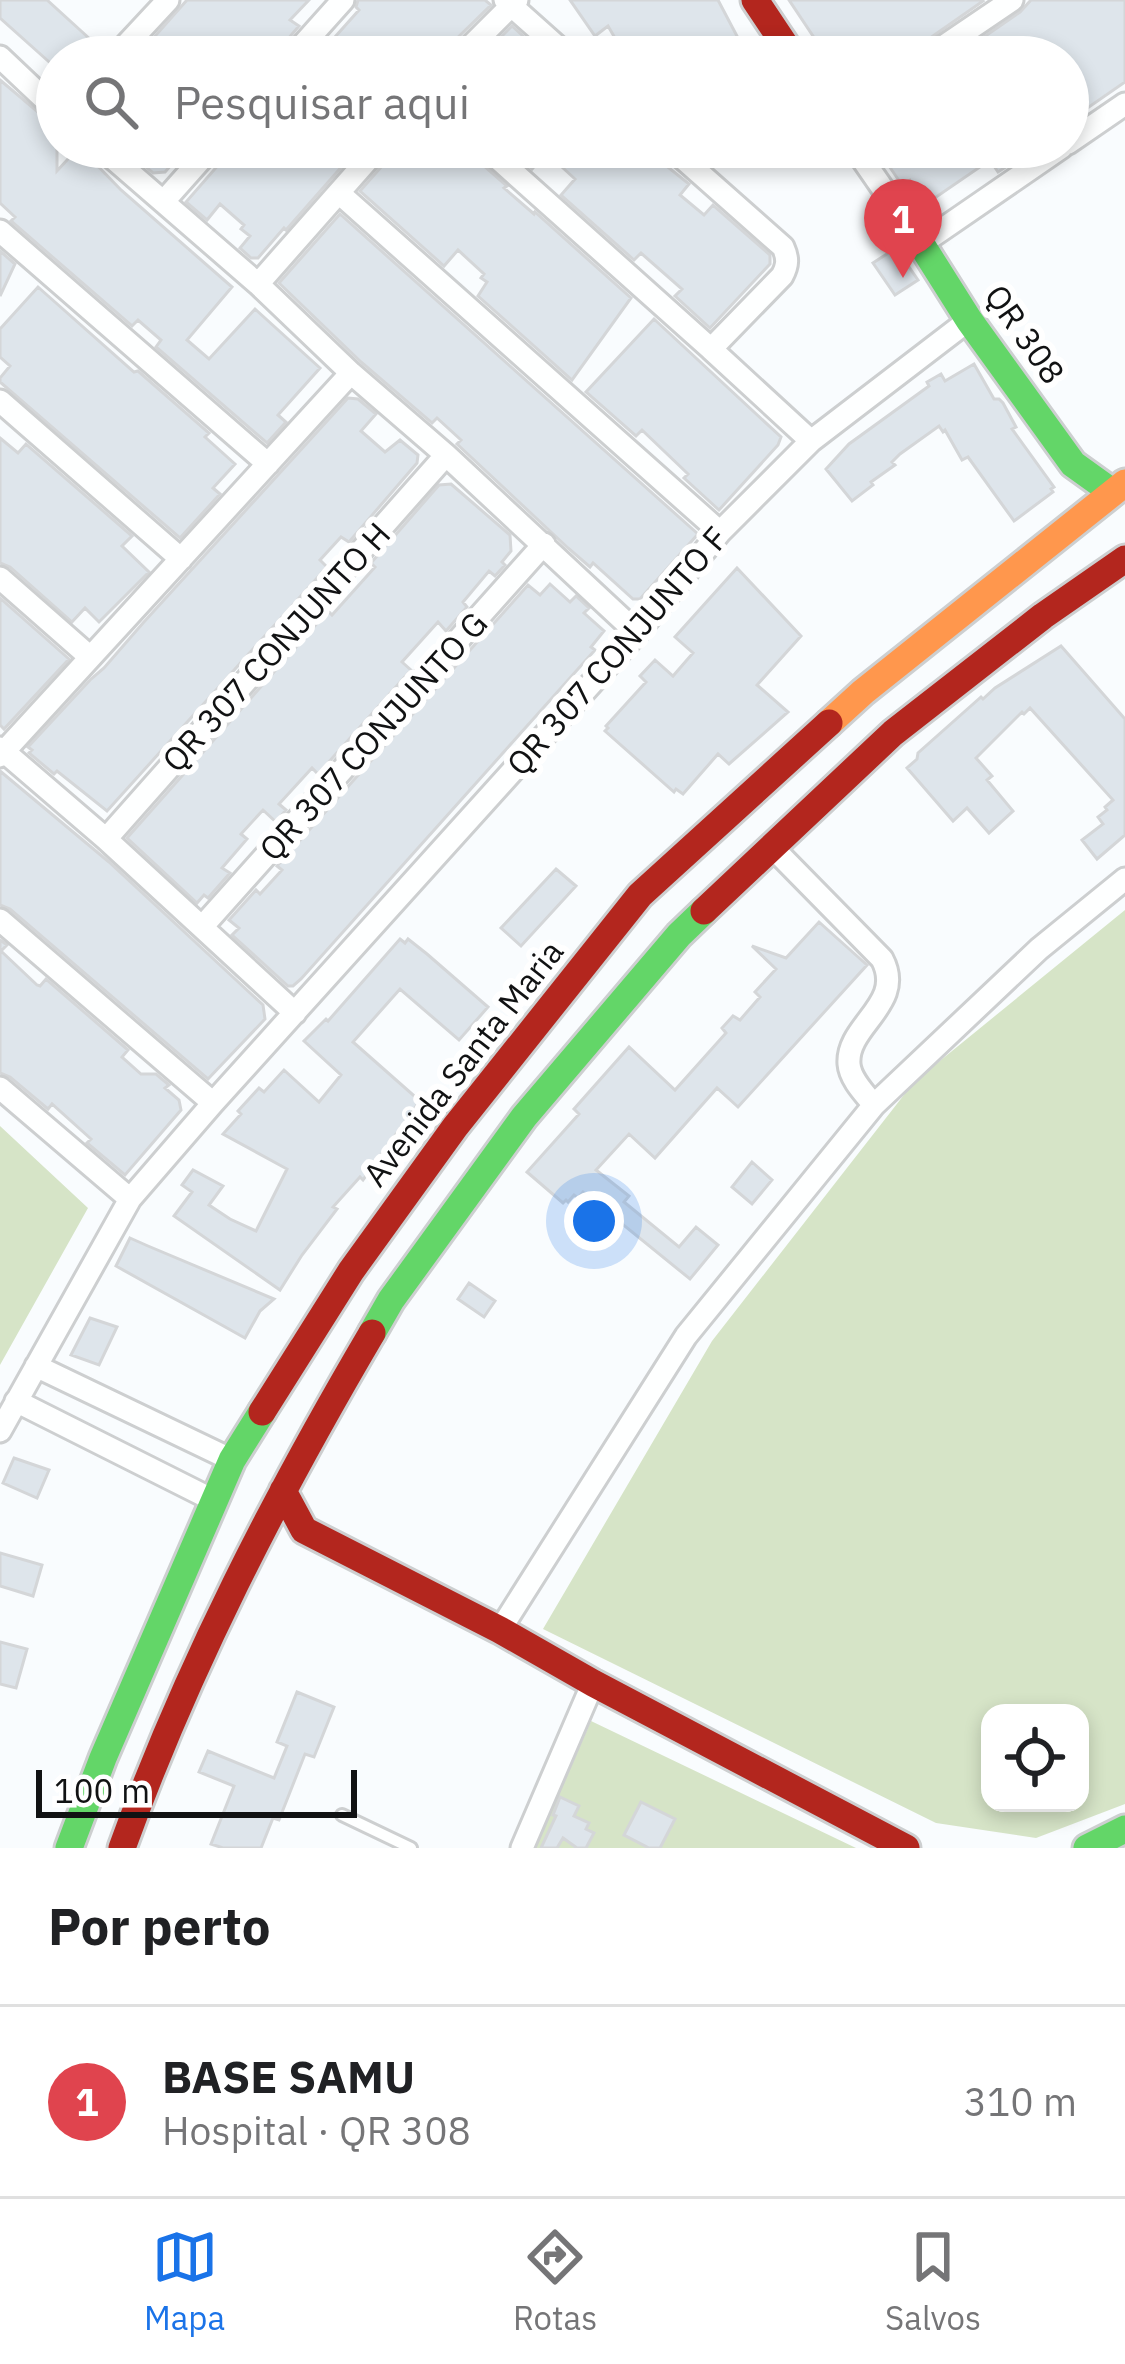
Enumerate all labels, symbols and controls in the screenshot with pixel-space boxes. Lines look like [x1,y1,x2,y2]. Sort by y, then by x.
search box [36,36,1089,168]
icon: search [78,69,144,135]
text: Pesquisar aqui [174,73,470,131]
pin: 1 [864,179,942,278]
street label: QR 308 [976,276,1075,392]
street label: QR 307 CONJUNTO H [152,513,399,780]
street label: QR 307 CONJUNTO F [497,517,737,784]
street label: QR 307 CONJUNTO G [249,602,496,869]
street label: Avenida Santa Maria [353,931,572,1195]
your location [564,1191,624,1251]
map controls [981,1704,1089,1812]
button: locate [981,1704,1089,1812]
scale bar [36,1764,357,1817]
text: 100 m [54,1769,150,1812]
text: Por perto [48,1893,270,1959]
text: BASE SAMU [162,2047,415,2105]
text: 1 [75,2076,99,2127]
text: 310 m [964,2076,1077,2127]
text: Hospital · QR 308 [162,2105,471,2156]
tab: Mapa [144,2224,225,2339]
tab: Rotas [513,2224,597,2339]
tab: Salvos [885,2224,981,2339]

